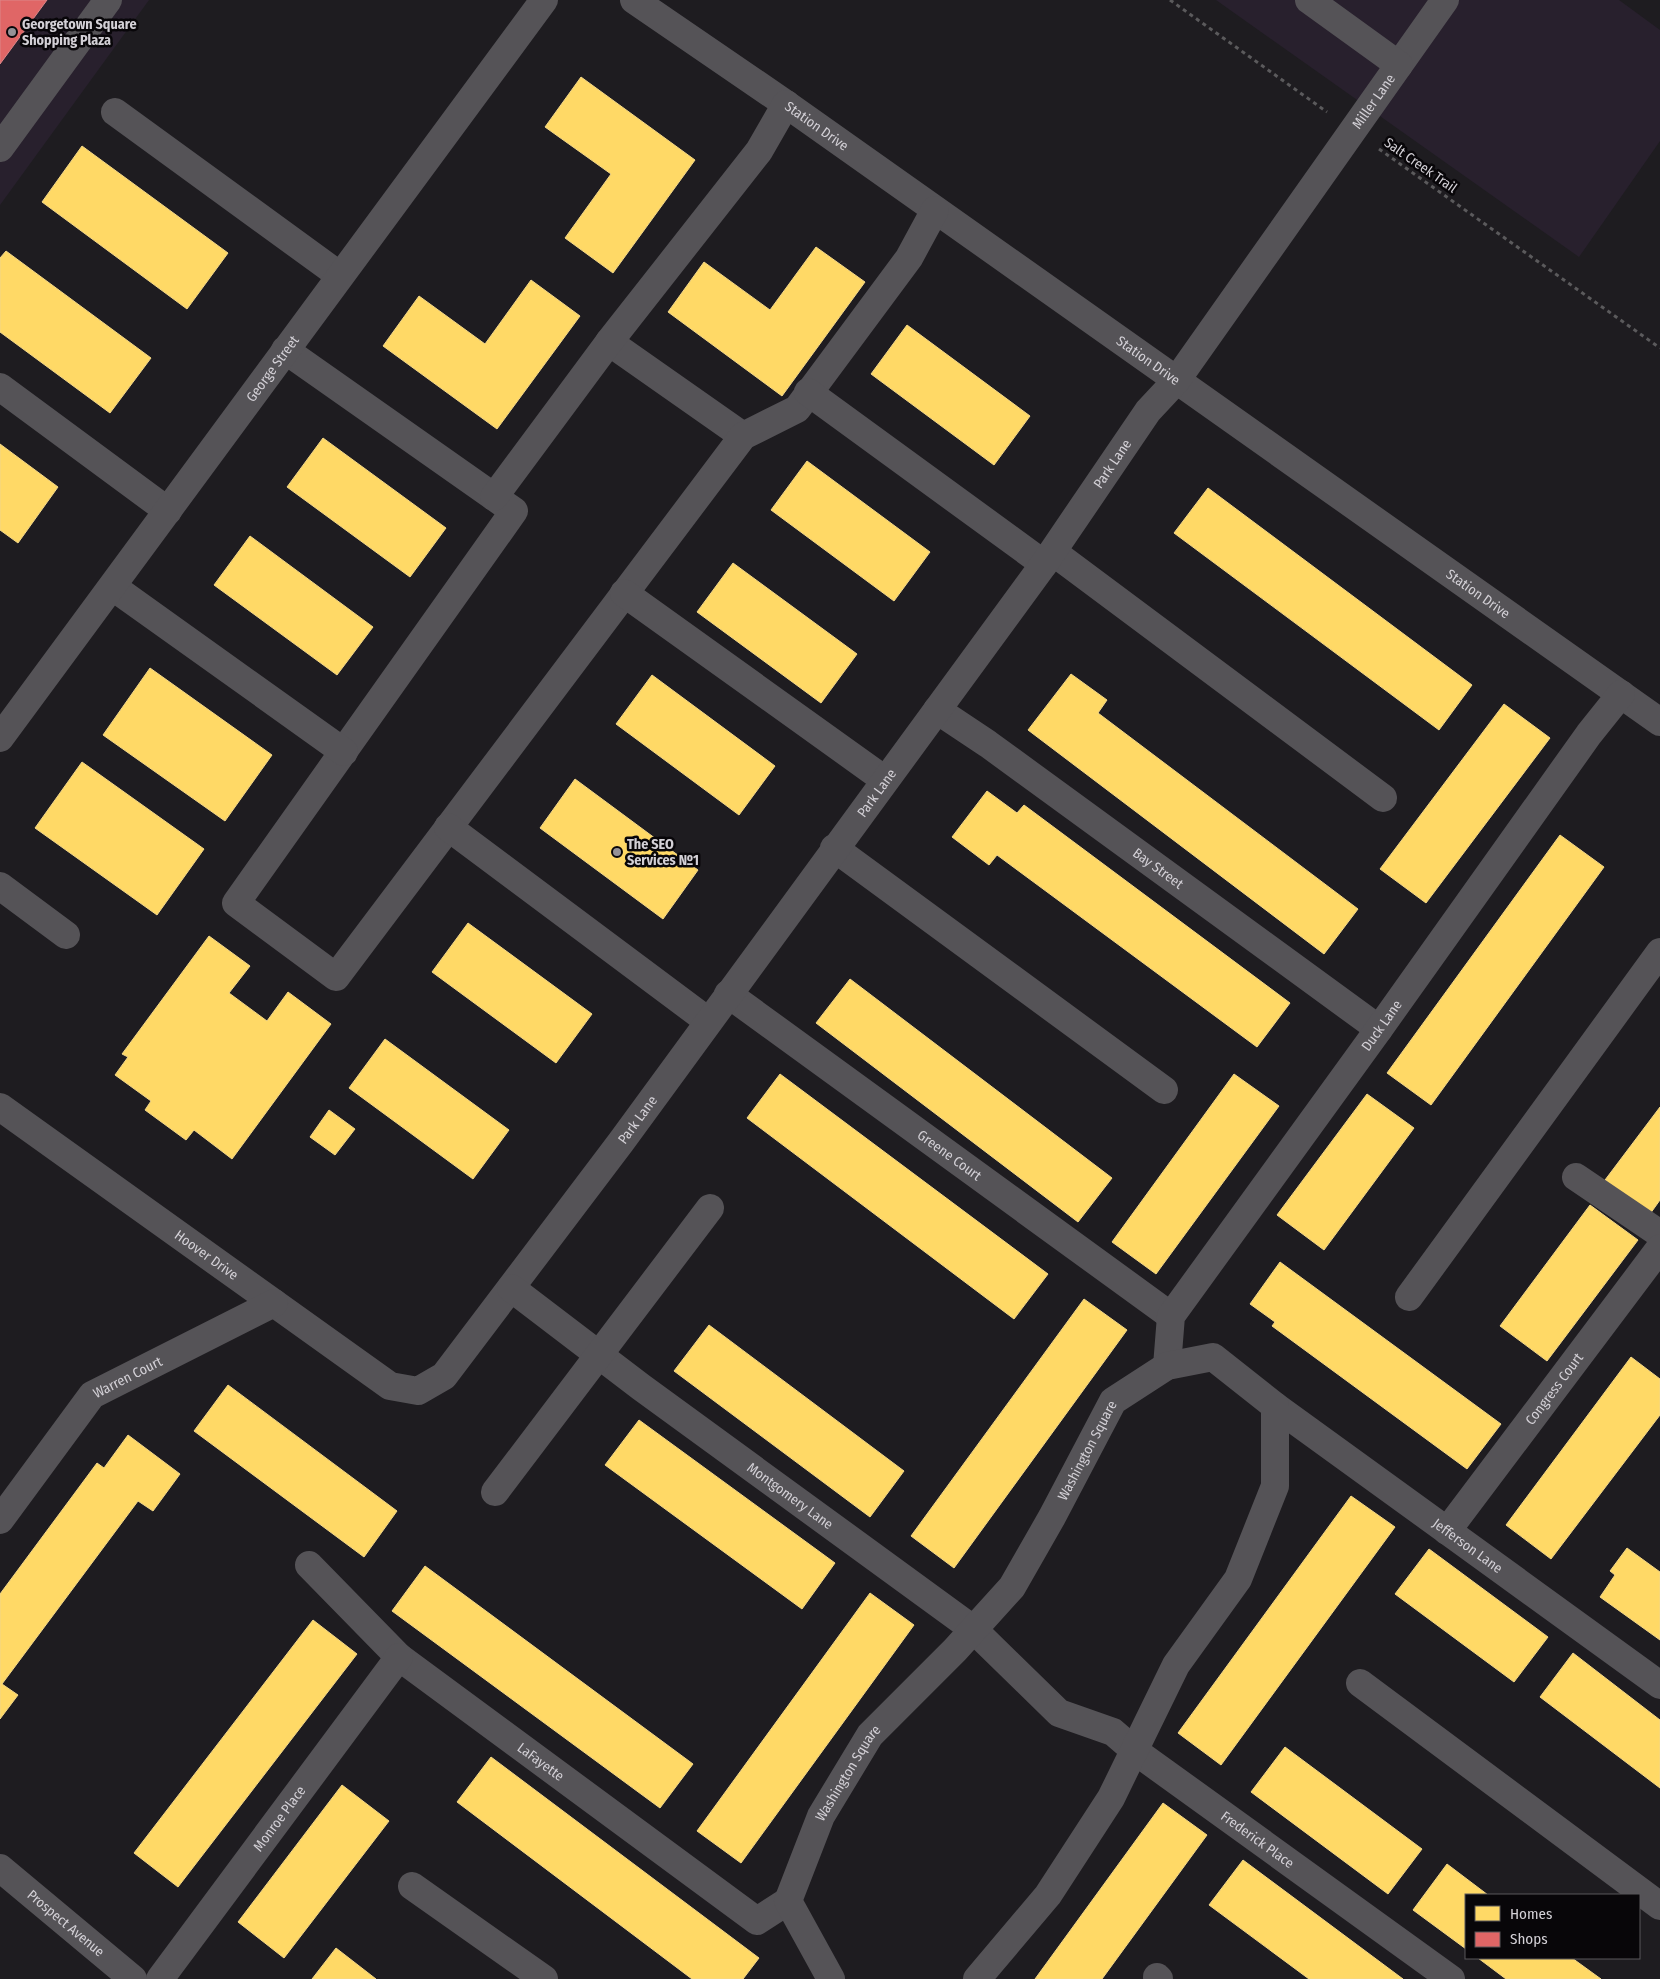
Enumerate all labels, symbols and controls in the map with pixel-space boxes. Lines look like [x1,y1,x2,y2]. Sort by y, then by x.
place label: Georgetown Square Shopping Plaza [22,16,137,49]
marker: Georgetown Square Shopping Plaza [6,26,18,38]
street label: Miller Lane [1349,71,1399,132]
street label: Station Drive [781,98,852,155]
street label: Salt Creek Trail [1381,134,1461,197]
street label: George Street [243,332,303,405]
street label: Station Drive [1113,332,1183,389]
street label: Park Lane [1090,436,1135,492]
street label: Station Drive [1443,566,1513,622]
street label: Park Lane [854,766,900,821]
place label: The SEO Services №1 [627,836,699,869]
street label: Bay Street [1129,844,1187,893]
marker: The SEO Services №1 [611,846,623,858]
street label: Duck Lane [1358,997,1406,1054]
street label: Park Lane [614,1093,661,1147]
street label: Greene Court [914,1127,985,1185]
street label: Hoover Drive [171,1227,241,1284]
street label: Congress Court [1522,1349,1587,1428]
street label: Warren Court [90,1353,165,1402]
street label: Washington Square [1054,1398,1121,1503]
street label: Montgomery Lane [744,1459,836,1533]
street label: Jefferson Lane [1429,1515,1506,1577]
street label: Washington Square [812,1721,884,1824]
street label: LaFayette [514,1739,567,1785]
street label: Monroe Place [250,1783,309,1855]
street label: Frederick Place [1217,1808,1297,1872]
street label: Prospect Avenue [24,1886,108,1961]
legend [1465,1894,1640,1959]
text: Homes [1510,1905,1552,1923]
text: Shops [1510,1930,1548,1948]

